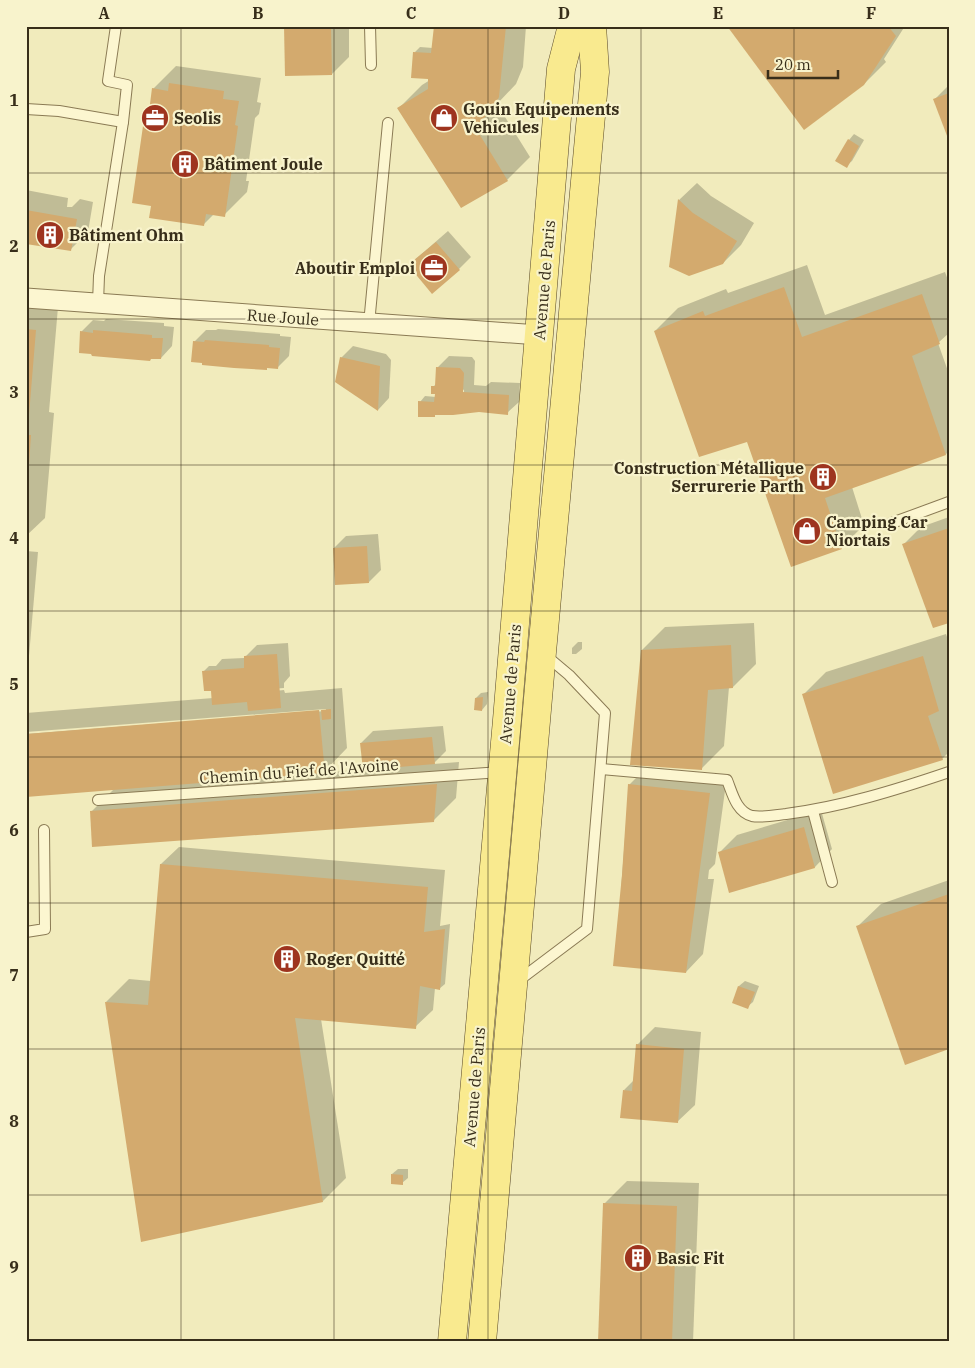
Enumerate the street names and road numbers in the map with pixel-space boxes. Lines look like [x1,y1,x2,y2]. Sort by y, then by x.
street label: Avenue de Paris [529,219,559,341]
street label: Rue Joule [246,305,320,329]
street label: Avenue de Paris [495,623,525,745]
street label: Chemin du Fief de l'Avoine [199,754,399,788]
street label: Avenue de Paris [459,1026,489,1148]

